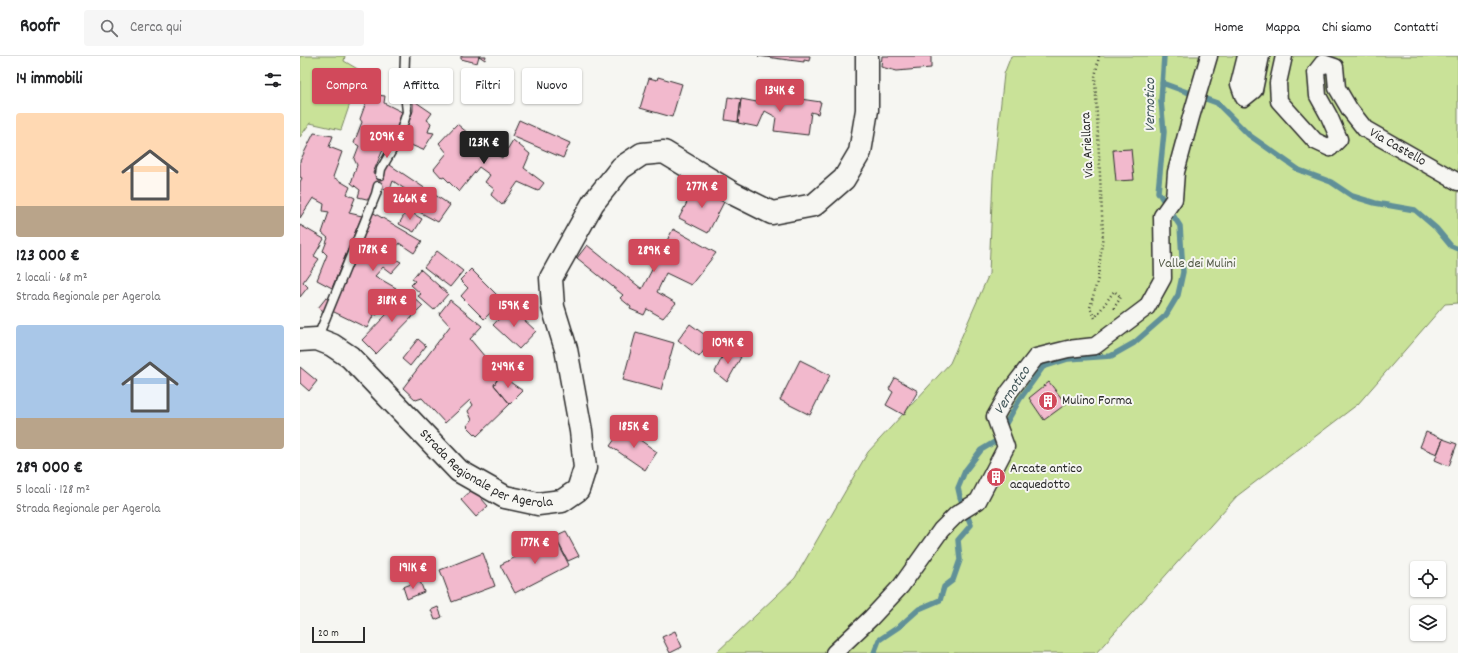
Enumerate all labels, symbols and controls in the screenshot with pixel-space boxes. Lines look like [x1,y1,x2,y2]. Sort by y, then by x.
search box [84,10,364,46]
text: Roofr [20,14,60,41]
icon: search [98,17,120,39]
text: Cerca qui [130,17,182,39]
text: Home [1214,18,1244,38]
text: Mappa [1266,18,1300,38]
text: Chi siamo [1322,18,1372,38]
text: Contatti [1394,18,1438,38]
text: 14 immobili [16,68,82,92]
chip: Compra [312,68,381,104]
chip: Affitta [389,68,453,104]
chip: Filtri [461,68,514,104]
chip: Nuovo [522,68,582,104]
icon: filters [262,69,284,91]
water label: Vernotico [1140,77,1162,132]
pin: 134K € [747,79,813,113]
text: 134K € [765,82,795,101]
street label: Via Ariellara [1076,111,1100,178]
street label: Via Castello [1365,123,1430,172]
pin: 209K € [354,125,420,159]
text: 209K € [370,128,404,147]
pin: 123K € [451,131,517,165]
text: 123K € [469,134,499,153]
icon: home [114,139,186,211]
pin: 277K € [669,175,735,209]
text: 277K € [686,178,718,197]
pin: 266K € [377,187,443,221]
text: 266K € [393,190,427,209]
pin: 178K € [340,238,406,272]
pin: 289K € [621,239,687,273]
text: 178K € [358,241,388,260]
text: 289K € [637,242,671,261]
text: 123 000 € [16,245,80,269]
park label: Valle dei Mulini [1159,254,1236,274]
text: 2 locali · 68 m² [16,269,88,288]
text: Strada Regionale per Agerola [16,288,160,307]
pin: 318K € [359,289,425,323]
text: 318K € [377,292,407,311]
pin: 159K € [481,294,547,328]
text: 159K € [498,297,530,316]
pin: 109K € [695,331,761,365]
text: 109K € [712,334,744,353]
icon: home [114,351,186,423]
pin: 249K € [475,355,541,389]
text: 249K € [491,358,525,377]
water label: Vernotico [989,361,1038,420]
building icon: Mulino Forma [1037,390,1059,412]
place label: Mulino Forma [1062,391,1132,411]
pin: 185K € [601,415,667,449]
text: 185K € [619,418,649,437]
street label: Strada Regionale per Agerola [414,425,554,514]
text: 289 000 € [16,457,83,481]
place label: Arcate antico acquedotto [1010,459,1082,495]
building icon: Arcate antico acquedotto [985,466,1007,488]
text: 5 locali · 128 m² [16,481,90,500]
text: Strada Regionale per Agerola [16,500,160,519]
pin: 177K € [502,531,568,565]
text: 177K € [520,534,550,553]
pin: 191K € [380,556,446,590]
text: 191K € [399,559,427,578]
map controls [1410,561,1446,641]
button: locate [1410,561,1446,597]
button: layers [1410,605,1446,641]
scale bar [312,625,365,644]
text: 20 m [318,626,339,642]

